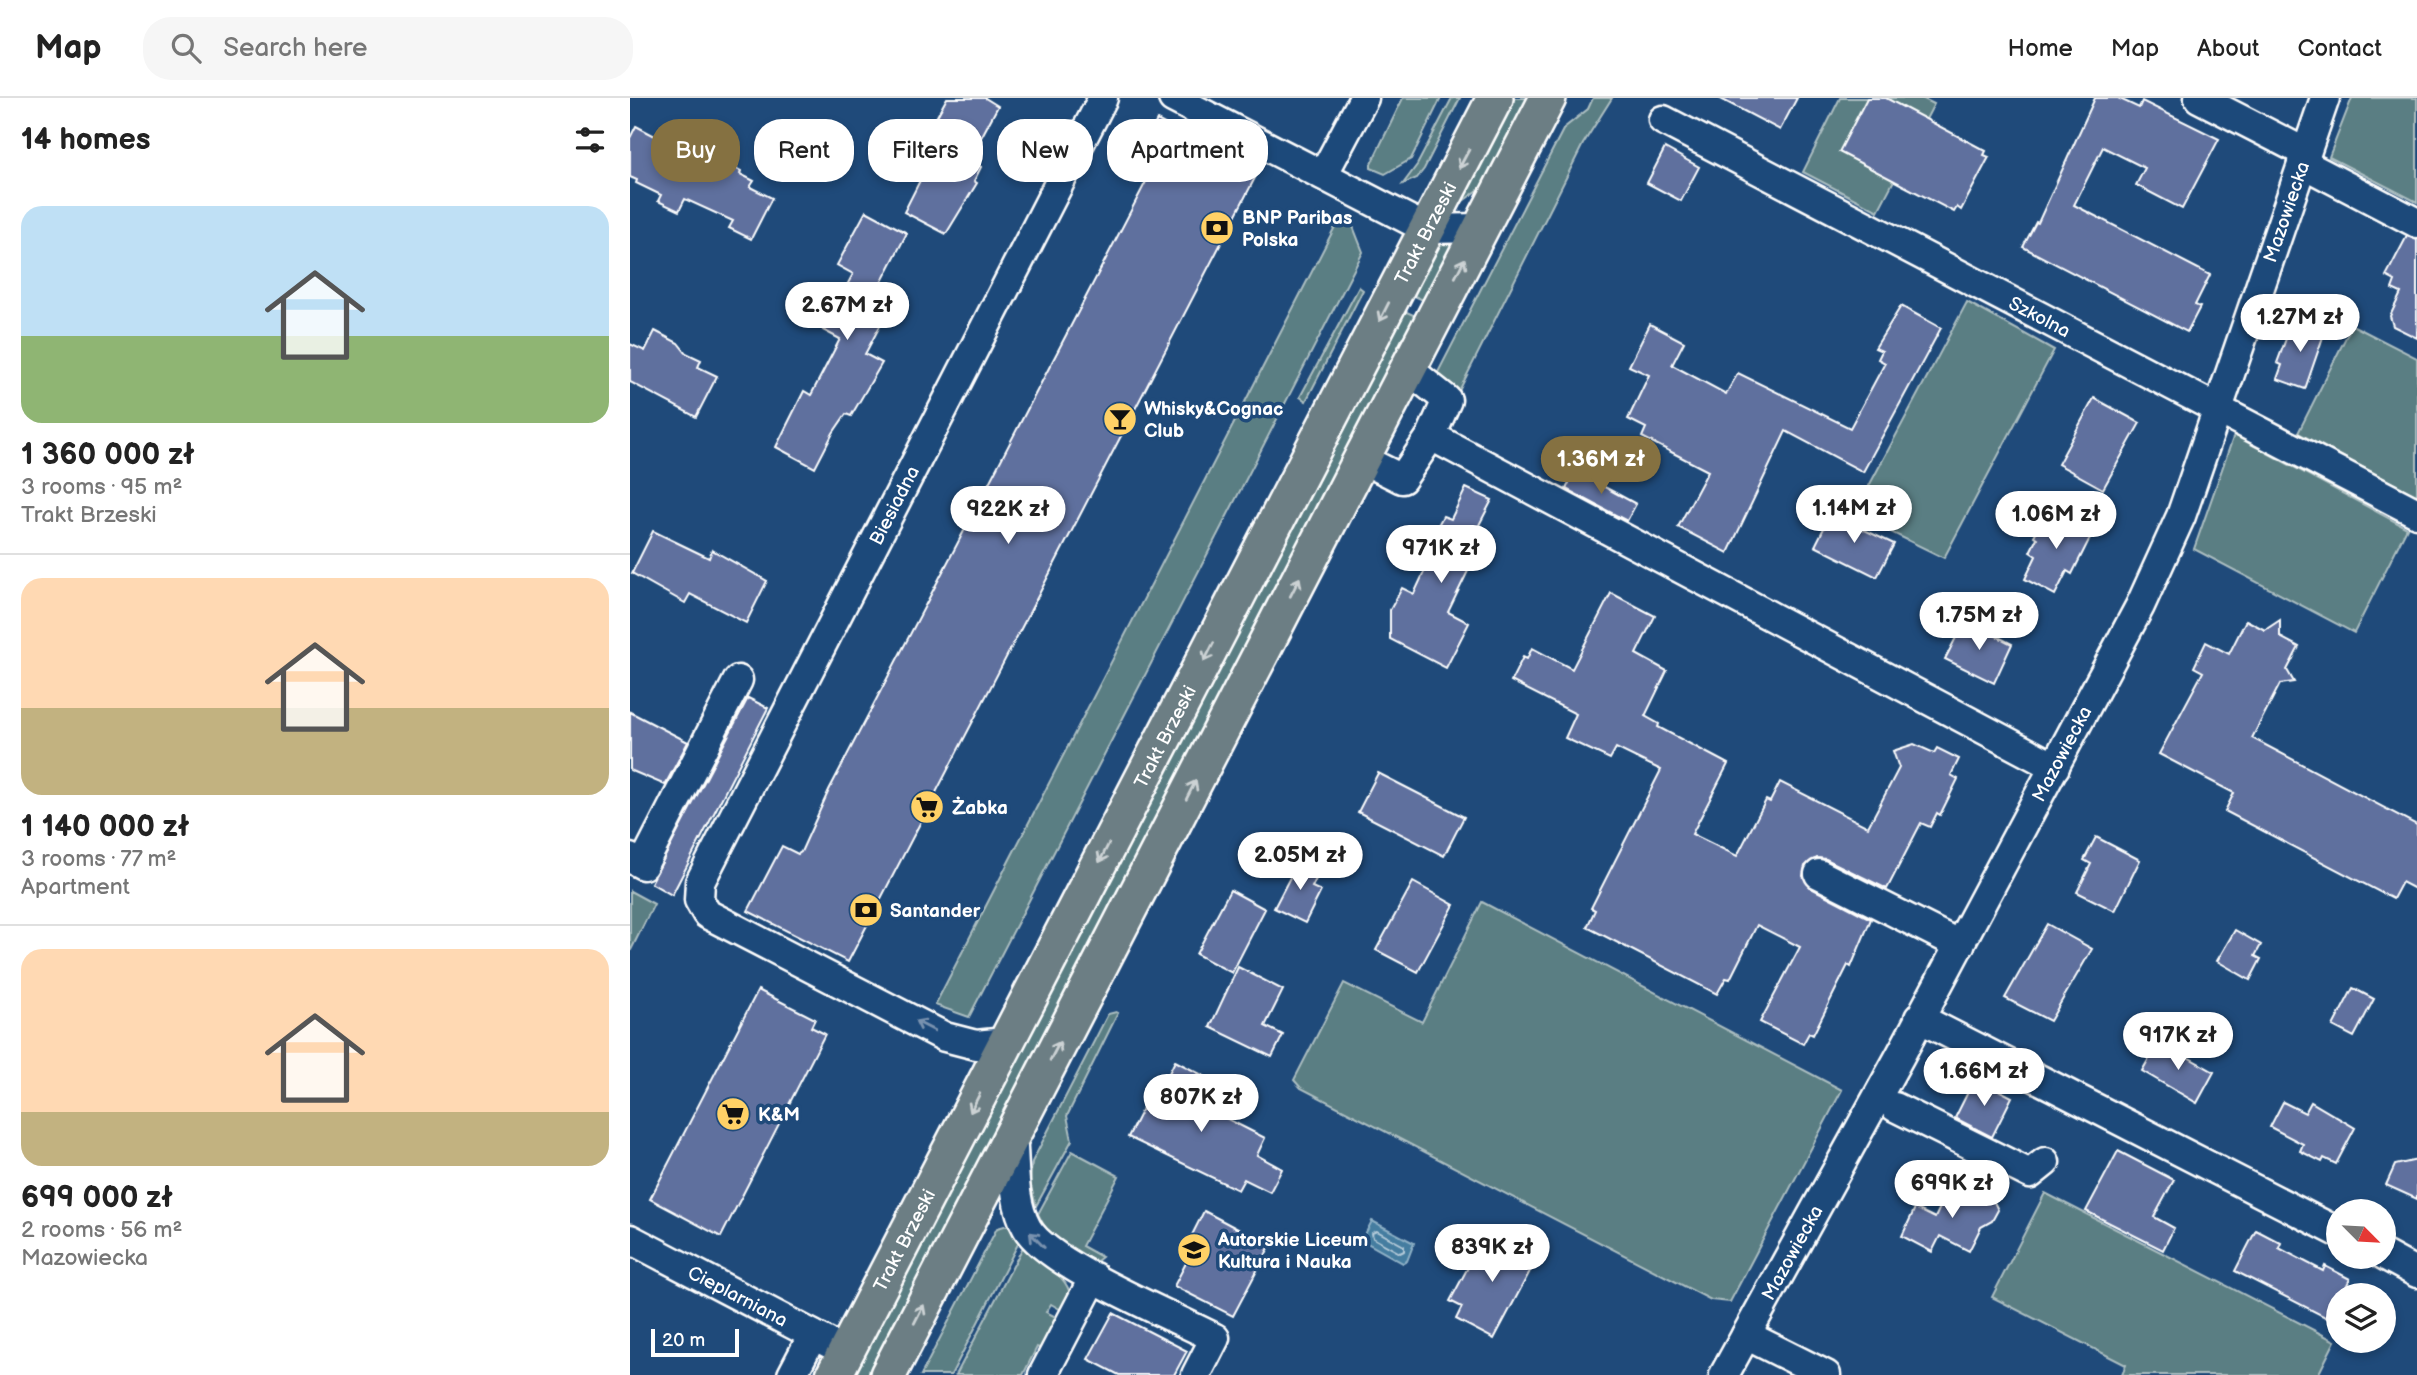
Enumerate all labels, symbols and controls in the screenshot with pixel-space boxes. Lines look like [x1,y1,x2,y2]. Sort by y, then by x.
search box [143,17,633,80]
text: Map [35,28,101,68]
icon: search [167,29,205,67]
text: Search here [223,33,367,64]
text: Home [2008,34,2073,63]
text: Map [2111,34,2159,63]
text: About [2197,34,2259,63]
text: Contact [2297,34,2382,63]
chip: Buy [651,119,740,182]
chip: Rent [754,119,854,182]
chip: Filters [868,119,983,182]
chip: New [997,119,1093,182]
chip: Apartment [1107,119,1268,182]
icon: filters [571,121,609,159]
text: 14 homes [21,122,150,158]
one-way arrow [1456,148,1470,168]
street label: Mazowiecka [2259,159,2315,266]
street label: Trakt Brzeski [1391,179,1462,289]
place label: BNP Paribas Polska [1242,207,1352,252]
bank icon: BNP Paribas Polska [1198,209,1236,247]
icon: home [252,252,378,378]
one-way arrow [1454,258,1468,279]
pin: 2.67M zł [775,282,919,342]
text: 2.67M zł [801,291,893,319]
street label: Szkolna [2005,292,2074,343]
pin: 1.27M zł [2228,294,2372,354]
one-way arrow [1377,301,1391,322]
text: 1.27M zł [2257,303,2343,331]
place label: Whisky&Cognac Club [1144,398,1284,443]
bar icon: Whisky&Cognac Club [1101,400,1139,438]
pin: 1.36M zł [1529,436,1673,496]
text: 1 360 000 zł [21,437,195,473]
text: 1.36M zł [1557,445,1645,473]
street label: Biesiadna [865,462,925,549]
text: 3 rooms · 95 m² [21,473,182,501]
pin: 922K zł [943,486,1073,546]
pin: 1.14M zł [1782,486,1926,545]
pin: 1.06M zł [1984,491,2128,551]
text: 1.14M zł [1812,494,1896,522]
text: 922K zł [966,495,1050,523]
text: 1.06M zł [2011,500,2101,528]
text: Trakt Brzeski [21,501,157,529]
pin: 971K zł [1376,526,1506,585]
text: 971K zł [1402,534,1480,562]
one-way arrow [1288,578,1302,598]
pin: 1.75M zł [1907,592,2051,652]
text: 1.75M zł [1936,601,2022,629]
icon: home [252,624,378,750]
one-way arrow [1202,641,1215,662]
street label: Trakt Brzeski [1130,682,1202,792]
street label: Mazowiecka [2028,703,2097,806]
one-way arrow [1185,780,1198,801]
supermarket icon: Żabka [908,788,946,826]
place label: Żabka [952,796,1008,820]
text: 1 140 000 zł [21,809,189,845]
pin: 2.05M zł [1228,832,1372,892]
text: 2.05M zł [1254,841,1346,869]
one-way arrow [1097,843,1111,863]
text: 3 rooms · 77 m² [21,845,177,873]
text: Apartment [21,873,130,901]
bank icon: Santander [847,891,885,929]
place label: Santander [890,900,981,923]
icon: home [252,995,378,1121]
pin: 917K zł [2113,1012,2243,1072]
one-way arrow [915,1019,936,1033]
text: 917K zł [2139,1021,2217,1049]
one-way arrow [1048,1042,1062,1062]
pin: 1.66M zł [1912,1048,2056,1108]
text: 1.66M zł [1940,1057,2028,1085]
pin: 807K zł [1136,1074,1266,1134]
text: 807K zł [1160,1083,1242,1111]
one-way arrow [967,1092,981,1112]
supermarket icon: K&M [714,1095,752,1133]
place label: K&M [758,1104,800,1127]
pin: 699K zł [1887,1160,2017,1220]
text: 699K zł [1911,1169,1993,1197]
text: 699 000 zł [21,1180,173,1216]
street label: Trakt Brzeski [869,1186,941,1296]
north arrow [2326,1199,2396,1269]
map controls [2326,1199,2396,1353]
street label: Mazowiecka [1757,1202,1828,1305]
text: 2 rooms · 56 m² [21,1216,183,1244]
pin: 839K zł [1427,1224,1557,1284]
place label: Autorskie Liceum Kultura i Nauka [1217,1229,1368,1274]
school or university icon: Autorskie Liceum Kultura i Nauka [1175,1231,1213,1269]
one-way arrow [1029,1232,1046,1249]
text: 839K zł [1451,1233,1533,1261]
text: Mazowiecka [21,1244,148,1272]
street label: Cieplarniana [684,1261,791,1332]
button: layers [2326,1283,2396,1353]
one-way arrow [913,1304,926,1325]
scale bar [651,1326,738,1358]
text: 20 m [662,1329,705,1352]

